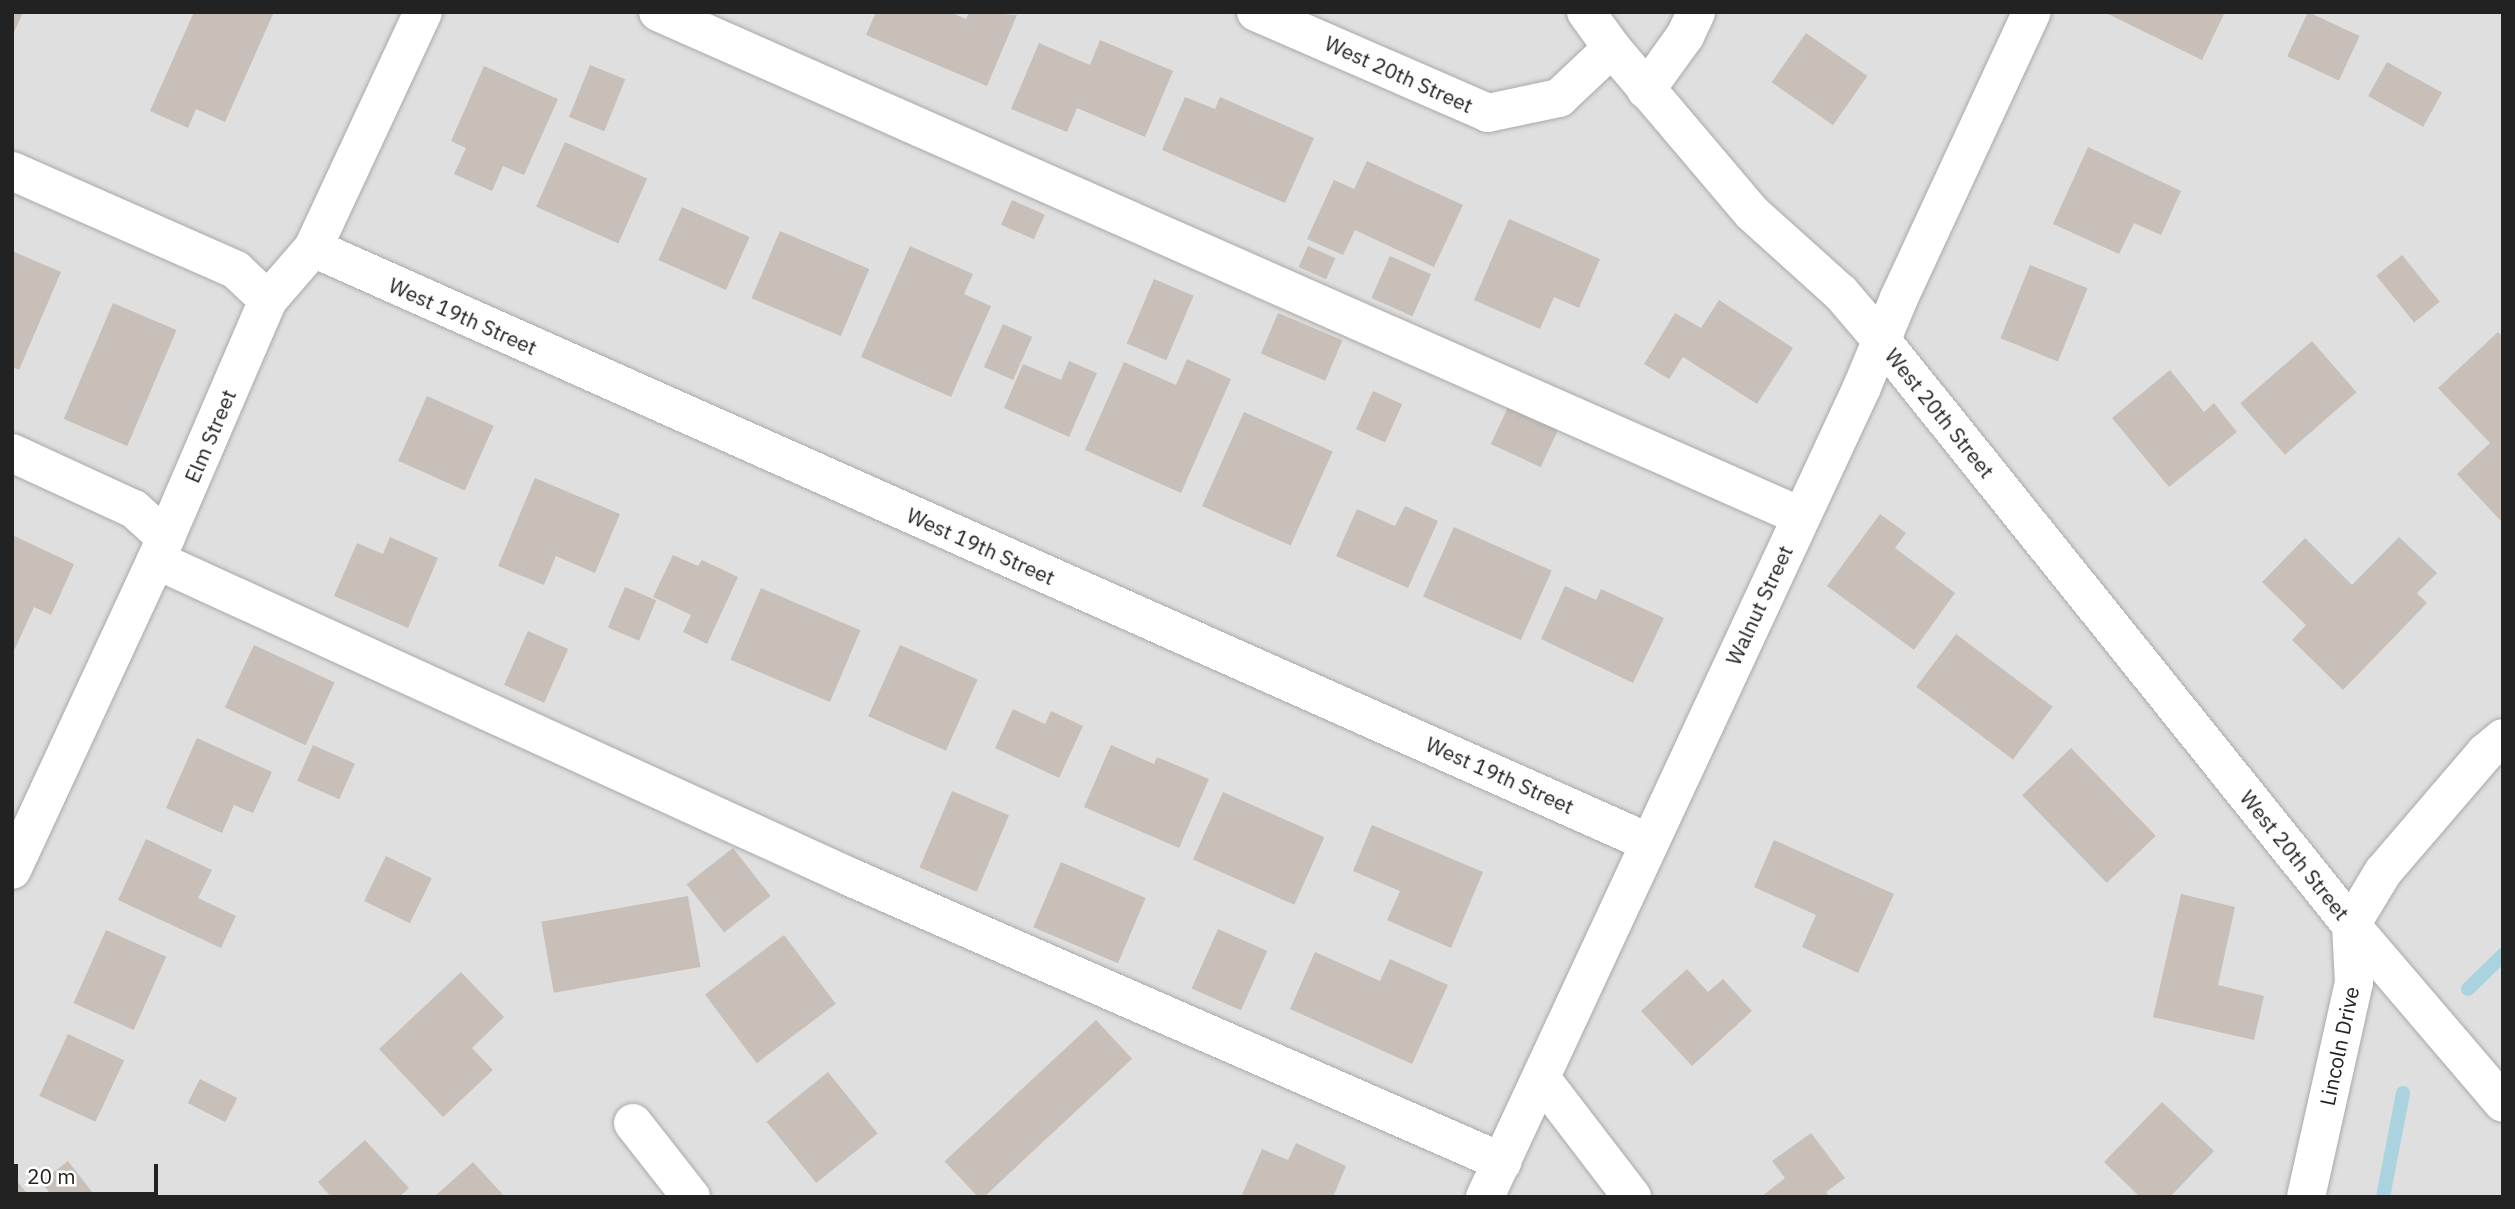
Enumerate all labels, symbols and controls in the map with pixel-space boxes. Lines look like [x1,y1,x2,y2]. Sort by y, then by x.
street label: West 20th Street [1321,30,1477,118]
street label: West 19th Street [385,272,541,360]
street label: West 20th Street [1880,343,2000,483]
street label: Elm Street [179,386,241,486]
street label: West 19th Street [903,502,1059,590]
street label: Walnut Street [1720,541,1798,669]
street label: West 19th Street [1422,731,1578,819]
street label: West 20th Street [2235,785,2355,925]
street label: Lincoln Drive [2314,984,2364,1108]
scale bar [18,1150,161,1194]
text: 20 m [27,1162,76,1190]

